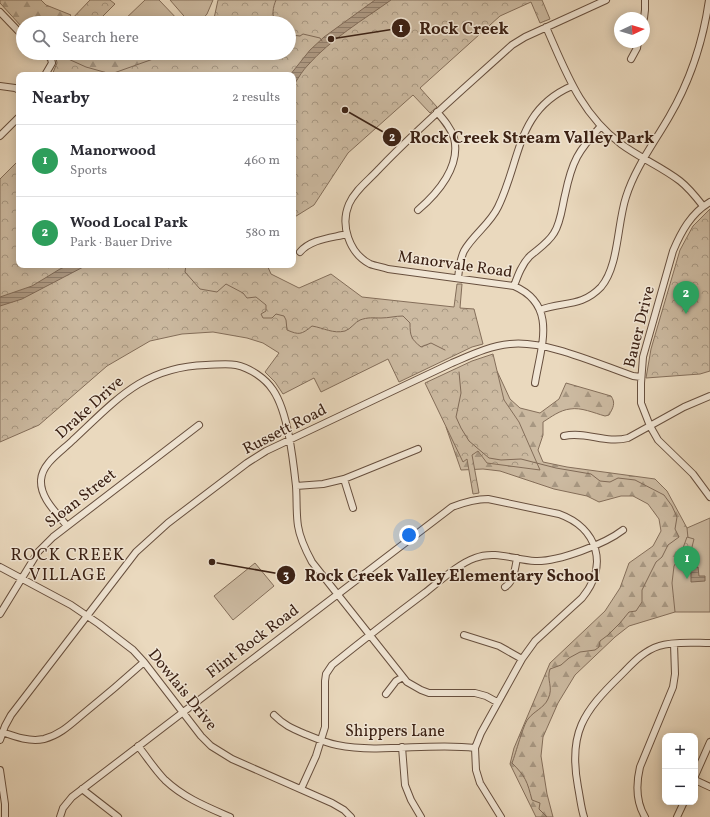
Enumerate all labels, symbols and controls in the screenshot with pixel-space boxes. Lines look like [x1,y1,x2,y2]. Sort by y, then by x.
north arrow [614,12,650,48]
callout: Rock Creek [391,13,516,42]
search box [16,16,296,60]
text: Rock Creek [419,18,509,41]
text: 1 [399,21,404,37]
icon: search [30,27,52,49]
text: Search here [62,28,139,49]
text: Nearby [32,87,90,110]
text: 2 results [232,89,280,107]
callout: Rock Creek Stream Valley Park [382,122,663,151]
text: Rock Creek Stream Valley Park [410,127,655,150]
text: 2 [389,130,395,146]
text: Manorwood [70,141,156,162]
text: 1 [42,152,48,170]
text: 460 m [244,152,280,170]
text: Sports [70,162,107,180]
text: Wood Local Park [70,213,188,234]
text: 2 [42,224,48,242]
text: 580 m [245,224,280,242]
text: Park · Bauer Drive [70,234,172,252]
street label: Manorvale Road [396,246,514,284]
pin: 2 [673,281,699,314]
street label: Bauer Drive [619,284,661,370]
street label: Drake Drive [51,371,129,445]
street label: Russett Road [239,399,331,461]
street label: Sloan Street [41,464,121,534]
your location [399,525,419,545]
district label: ROCK CREEK VILLAGE [11,544,125,587]
pin: 1 [674,546,700,579]
callout: Rock Creek Valley Elementary School [276,560,608,589]
text: Rock Creek Valley Elementary School [304,565,600,588]
text: 3 [283,568,289,584]
street label: Flint Rock Road [202,600,304,684]
street label: Dowlais Drive [142,645,222,735]
street label: Shippers Lane [345,721,445,743]
map controls [662,733,698,805]
button: + [662,733,698,769]
button: − [662,769,698,805]

